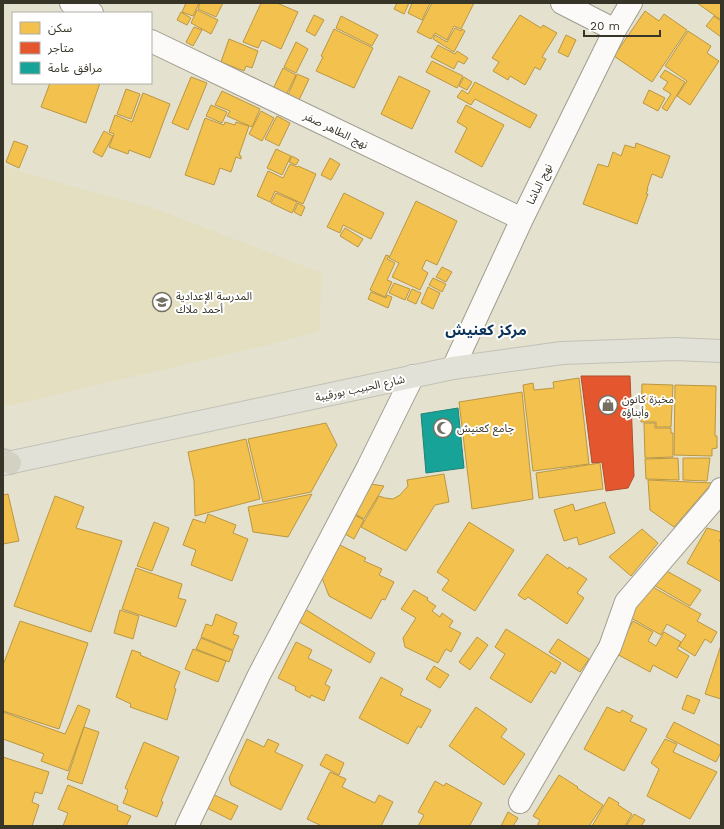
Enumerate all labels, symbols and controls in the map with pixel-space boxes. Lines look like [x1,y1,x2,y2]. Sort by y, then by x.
legend [12,12,152,84]
scale bar [584,12,660,38]
text: 20 m [590,19,620,33]
text: سكن [48,21,72,35]
text: متاجر [47,41,74,55]
text: مرافق عامة [48,61,102,76]
street label: نهج الطاهر صفر [300,109,370,153]
street label: نهج الباشا [524,162,556,207]
place label: المدرسة الإعدادية أحمد ملاك [176,290,252,316]
school or university icon: المدرسة الإعدادية أحمد ملاك [151,291,173,313]
district label: مركز كعنيش [445,321,527,339]
street label: شارع الحبيب بورقيبة [314,373,407,405]
place label: مخبزة كانون وأبناؤه [622,393,674,419]
shop icon: مخبزة كانون وأبناؤه [597,394,619,416]
mosque icon: جامع كعنيش [432,417,454,439]
place label: جامع كعنيش [457,422,515,436]

